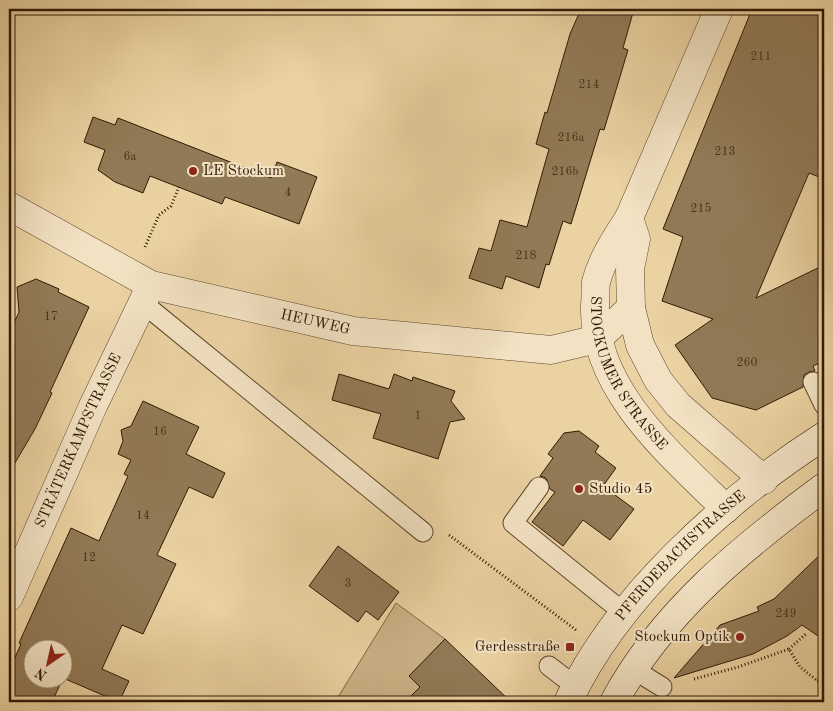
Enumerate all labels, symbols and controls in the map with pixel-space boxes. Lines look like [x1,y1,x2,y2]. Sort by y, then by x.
house number: 211 [751,51,771,63]
house number: 214 [579,79,599,91]
house number: 216a [558,132,584,144]
house number: 213 [715,146,735,158]
house number: 6a [124,151,137,163]
place label: LE Stockum [203,164,284,179]
marker: LE Stockum [187,165,199,177]
house number: 216b [551,166,579,178]
house number: 4 [285,187,292,199]
house number: 215 [691,202,711,215]
house number: 218 [516,250,536,262]
street label: STOCKUMER STRASSE [587,295,670,453]
street label: HEUWEG [279,307,352,338]
house number: 17 [44,311,58,323]
street label: STRÄTERKAMPSTRASSE [33,351,124,530]
house number: 260 [737,357,757,369]
house number: 1 [415,410,421,422]
house number: 16 [153,426,167,438]
place label: Studio 45 [589,482,652,497]
marker: Studio 45 [573,483,585,495]
street label: PFERDEBACHSTRASSE [613,488,748,624]
house number: 14 [136,510,150,522]
house number: 12 [82,552,96,564]
house number: 3 [345,578,351,590]
house number: 249 [776,608,796,620]
place label: Stockum Optik [634,630,730,645]
marker: Stockum Optik [734,631,746,643]
north arrow [22,638,72,688]
place label: Gerdesstraße [475,640,560,655]
marker: Gerdesstraße [564,641,576,653]
text: N [33,665,50,683]

